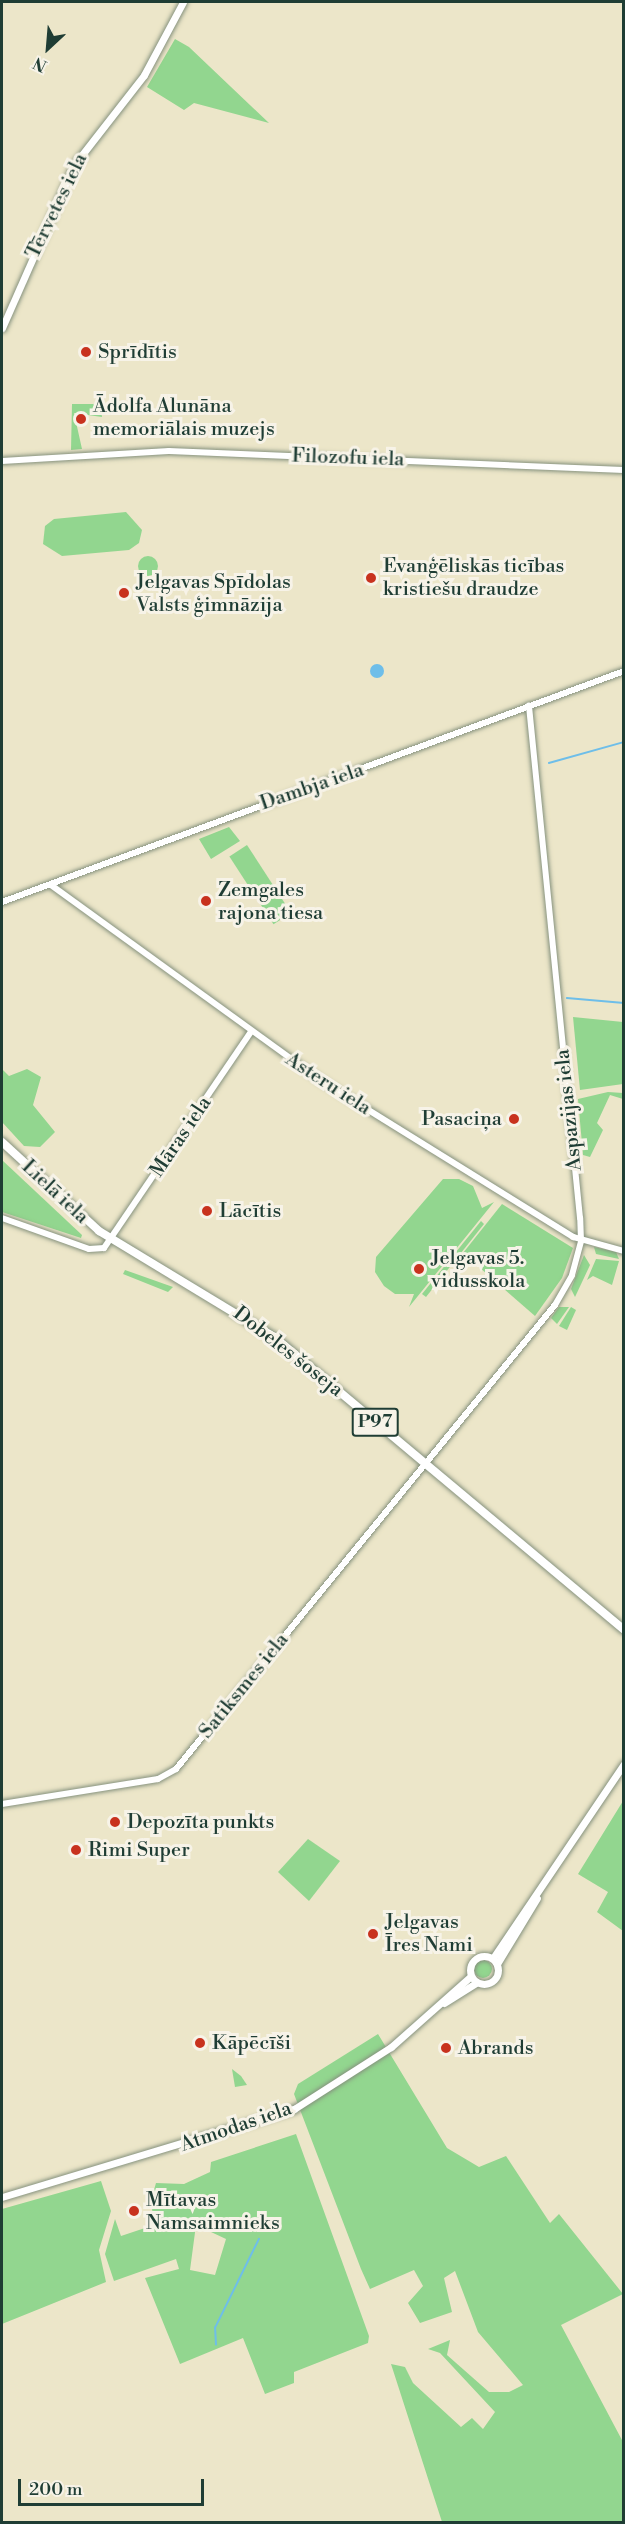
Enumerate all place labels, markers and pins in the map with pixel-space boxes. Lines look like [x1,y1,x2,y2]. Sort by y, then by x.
place label: Sprīdītis [98,340,177,364]
marker: Sprīdītis [79,345,93,359]
place label: Ādolfa Alunāna memoriālais muzejs [93,395,275,442]
marker: Ādolfa Alunāna memoriālais muzejs [74,412,88,426]
place label: Evanģēliskās ticības kristiešu draudze [383,554,564,601]
place label: Jelgavas Spīdolas Valsts ģimnāzija [136,570,291,617]
marker: Evanģēliskās ticības kristiešu draudze [364,571,378,585]
marker: Jelgavas Spīdolas Valsts ģimnāzija [117,586,131,600]
place label: Zemgales rajona tiesa [218,878,323,925]
marker: Zemgales rajona tiesa [199,894,213,908]
place label: Pasaciņa [422,1107,502,1131]
marker: Pasaciņa [507,1112,521,1126]
place label: Lācītis [219,1199,281,1223]
marker: Lācītis [200,1204,214,1218]
place label: Jelgavas 5. vidusskola [431,1246,525,1293]
marker: Jelgavas 5. vidusskola [412,1262,426,1276]
place label: Depozīta punkts [127,1810,274,1834]
marker: Depozīta punkts [108,1815,122,1829]
place label: Rimi Super [88,1838,190,1862]
marker: Rimi Super [69,1843,83,1857]
place label: Jelgavas Īres Nami [385,1910,473,1957]
marker: Jelgavas Īres Nami [366,1927,380,1941]
place label: Kāpēcīši [212,2031,291,2055]
marker: Kāpēcīši [193,2036,207,2050]
place label: Abrands [458,2036,533,2060]
marker: Abrands [439,2041,453,2055]
place label: Mītavas Namsaimnieks [146,2188,280,2235]
marker: Mītavas Namsaimnieks [127,2204,141,2218]

